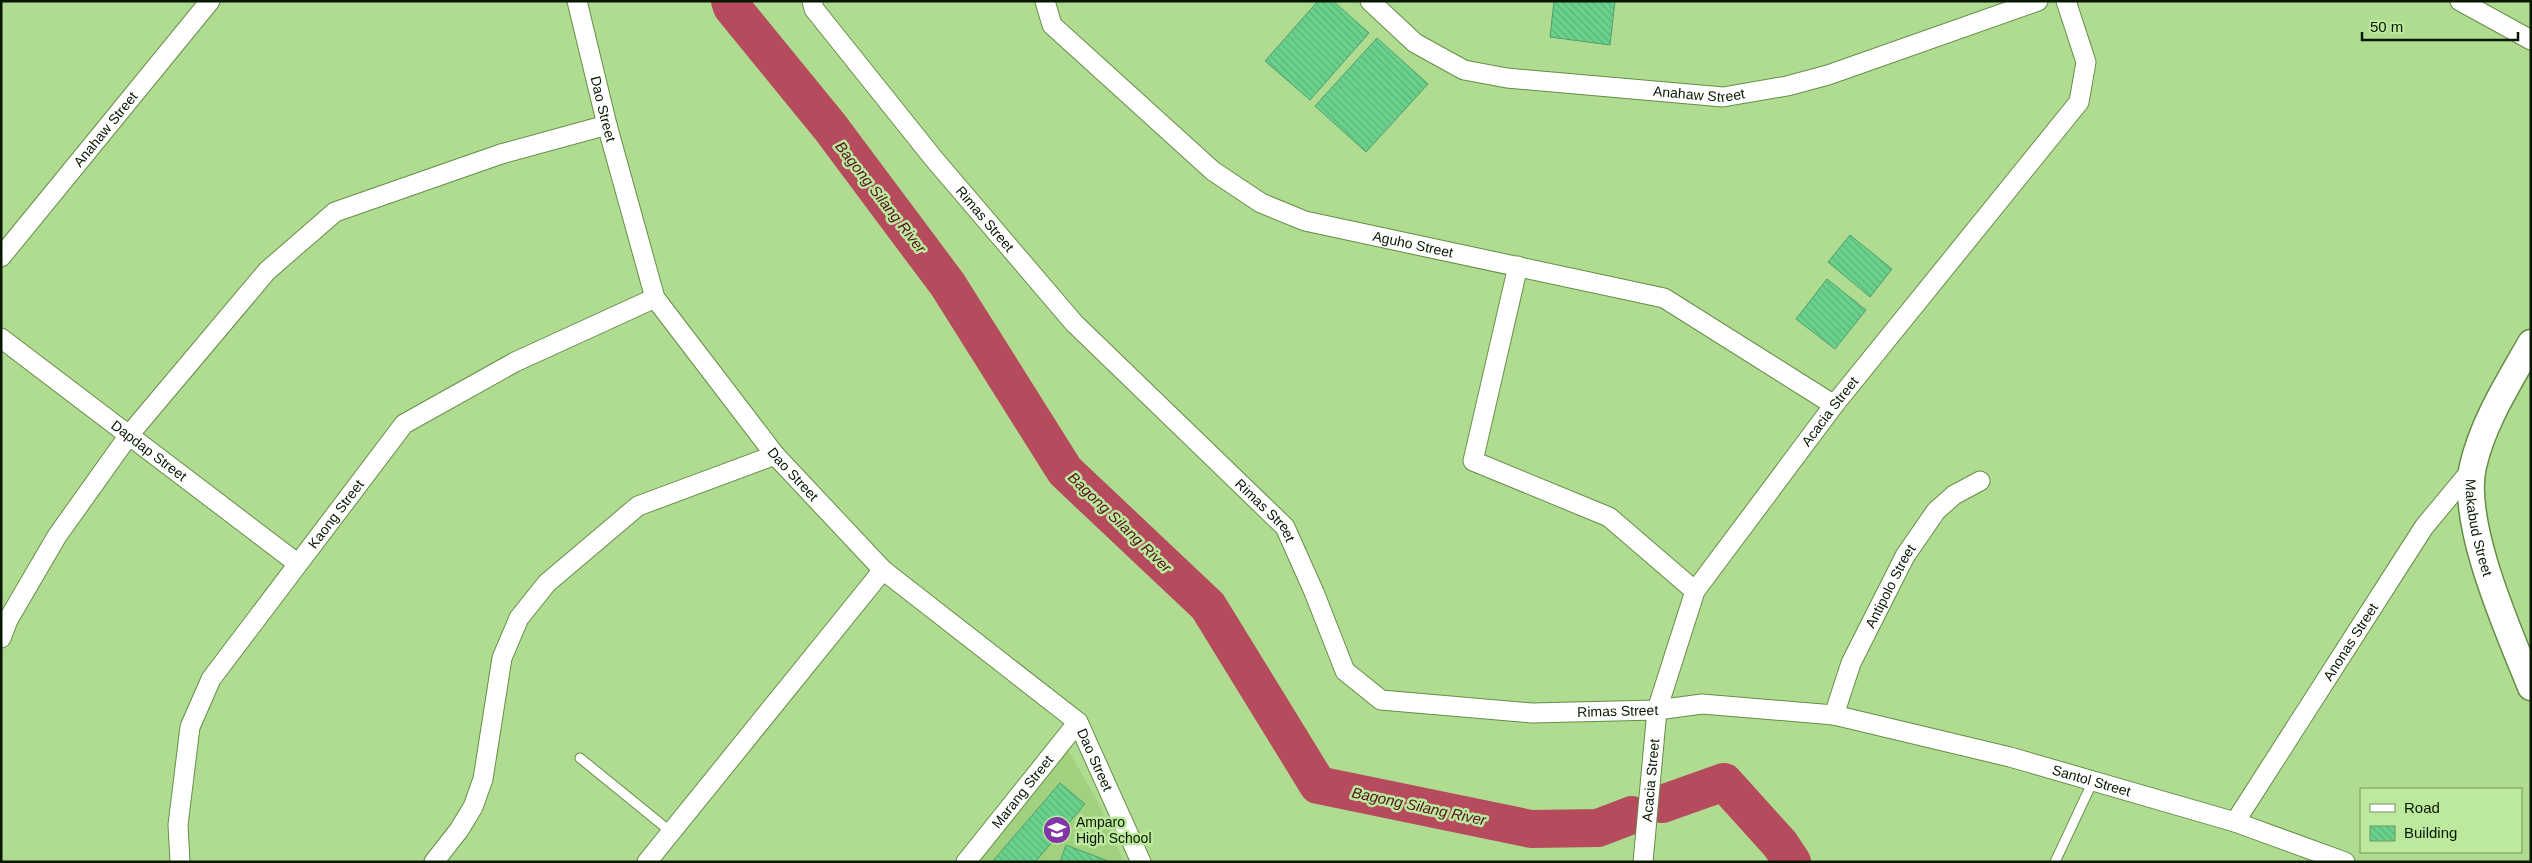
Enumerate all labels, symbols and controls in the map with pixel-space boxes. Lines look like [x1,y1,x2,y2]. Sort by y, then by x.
scale bar [2362,10,2518,42]
text: 50 m [2370,18,2403,35]
street label: Dao Street [587,74,619,144]
street label: Anahaw Street [1653,83,1746,105]
street label: Anahaw Street [70,88,141,170]
water label: Bagong Silang River [832,138,930,257]
street label: Rimas Street [953,183,1018,255]
street label: Aguho Street [1371,228,1455,261]
street label: Acacia Street [1798,374,1862,449]
street label: Dapdap Street [108,417,190,484]
street label: Dao Street [764,444,822,504]
water label: Bagong Silang River [1065,468,1176,576]
street label: Rimas Street [1232,475,1298,544]
street label: Kaong Street [305,477,367,552]
street label: Makabud Street [2463,479,2496,578]
street label: Antipolo Street [1862,541,1919,631]
street label: Anonas Street [2320,600,2381,684]
street label: Rimas Street [1577,702,1658,720]
street label: Dao Street [1074,726,1116,794]
street label: Acacia Street [1639,738,1662,823]
street label: Marang Street [988,752,1056,831]
street label: Santol Street [2050,762,2133,800]
water label: Bagong Silang River [1350,783,1489,829]
legend [2360,788,2522,853]
text: Road [2404,799,2440,816]
place label: Amparo High School [1076,814,1152,846]
school or university icon: Amparo High School [1042,815,1072,845]
text: Building [2404,824,2457,841]

